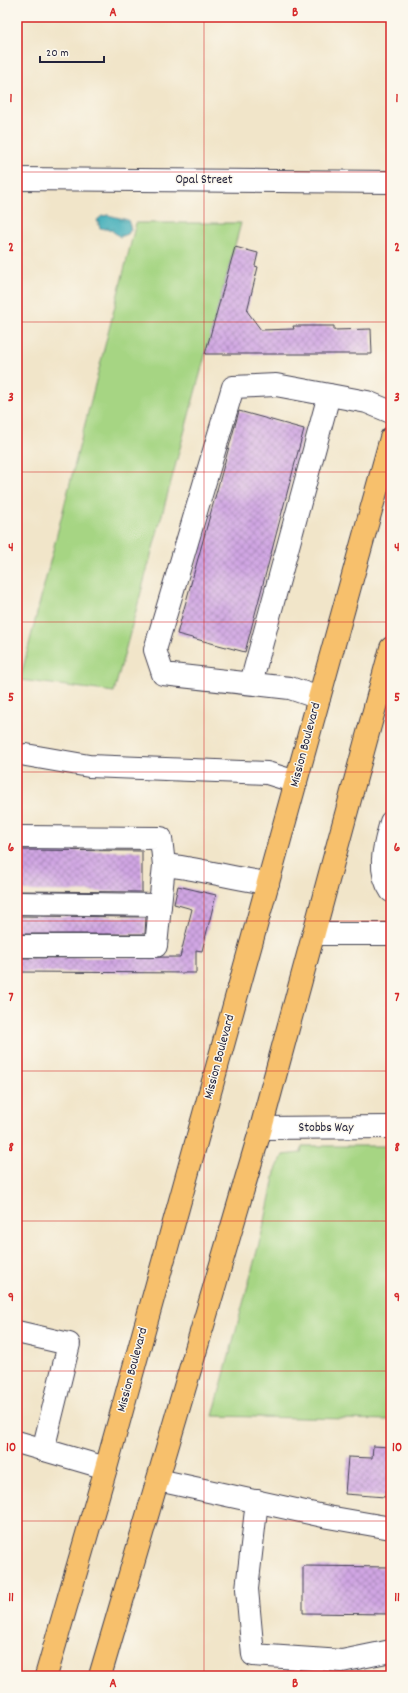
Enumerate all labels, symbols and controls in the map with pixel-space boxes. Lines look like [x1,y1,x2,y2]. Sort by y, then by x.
text: A [109,4,117,23]
text: B [292,4,298,23]
scale bar [40,38,104,64]
text: 20 m [46,45,69,62]
text: 1 [10,90,13,109]
text: 1 [396,90,399,109]
street label: Opal Street [175,171,233,190]
text: 2 [8,239,14,258]
text: 2 [394,239,400,258]
text: 3 [8,389,14,408]
text: 3 [394,389,400,408]
text: 4 [8,539,14,558]
text: 4 [394,539,400,558]
text: 5 [8,689,14,708]
text: 5 [394,689,400,708]
street label: Mission Boulevard [286,701,326,789]
text: 6 [8,839,15,858]
text: 6 [394,839,401,858]
text: 7 [9,989,14,1008]
text: 7 [395,989,400,1008]
street label: Mission Boulevard [200,1013,240,1101]
street label: Stobbs Way [299,1119,354,1138]
text: 8 [8,1139,14,1158]
text: 8 [394,1139,400,1158]
text: 9 [8,1289,14,1308]
text: 9 [394,1289,400,1308]
street label: Mission Boulevard [113,1326,153,1414]
text: 10 [6,1439,16,1458]
text: 10 [392,1439,402,1458]
text: 11 [8,1589,14,1608]
text: 11 [394,1589,400,1608]
text: A [109,1675,117,1693]
text: B [292,1675,298,1693]

